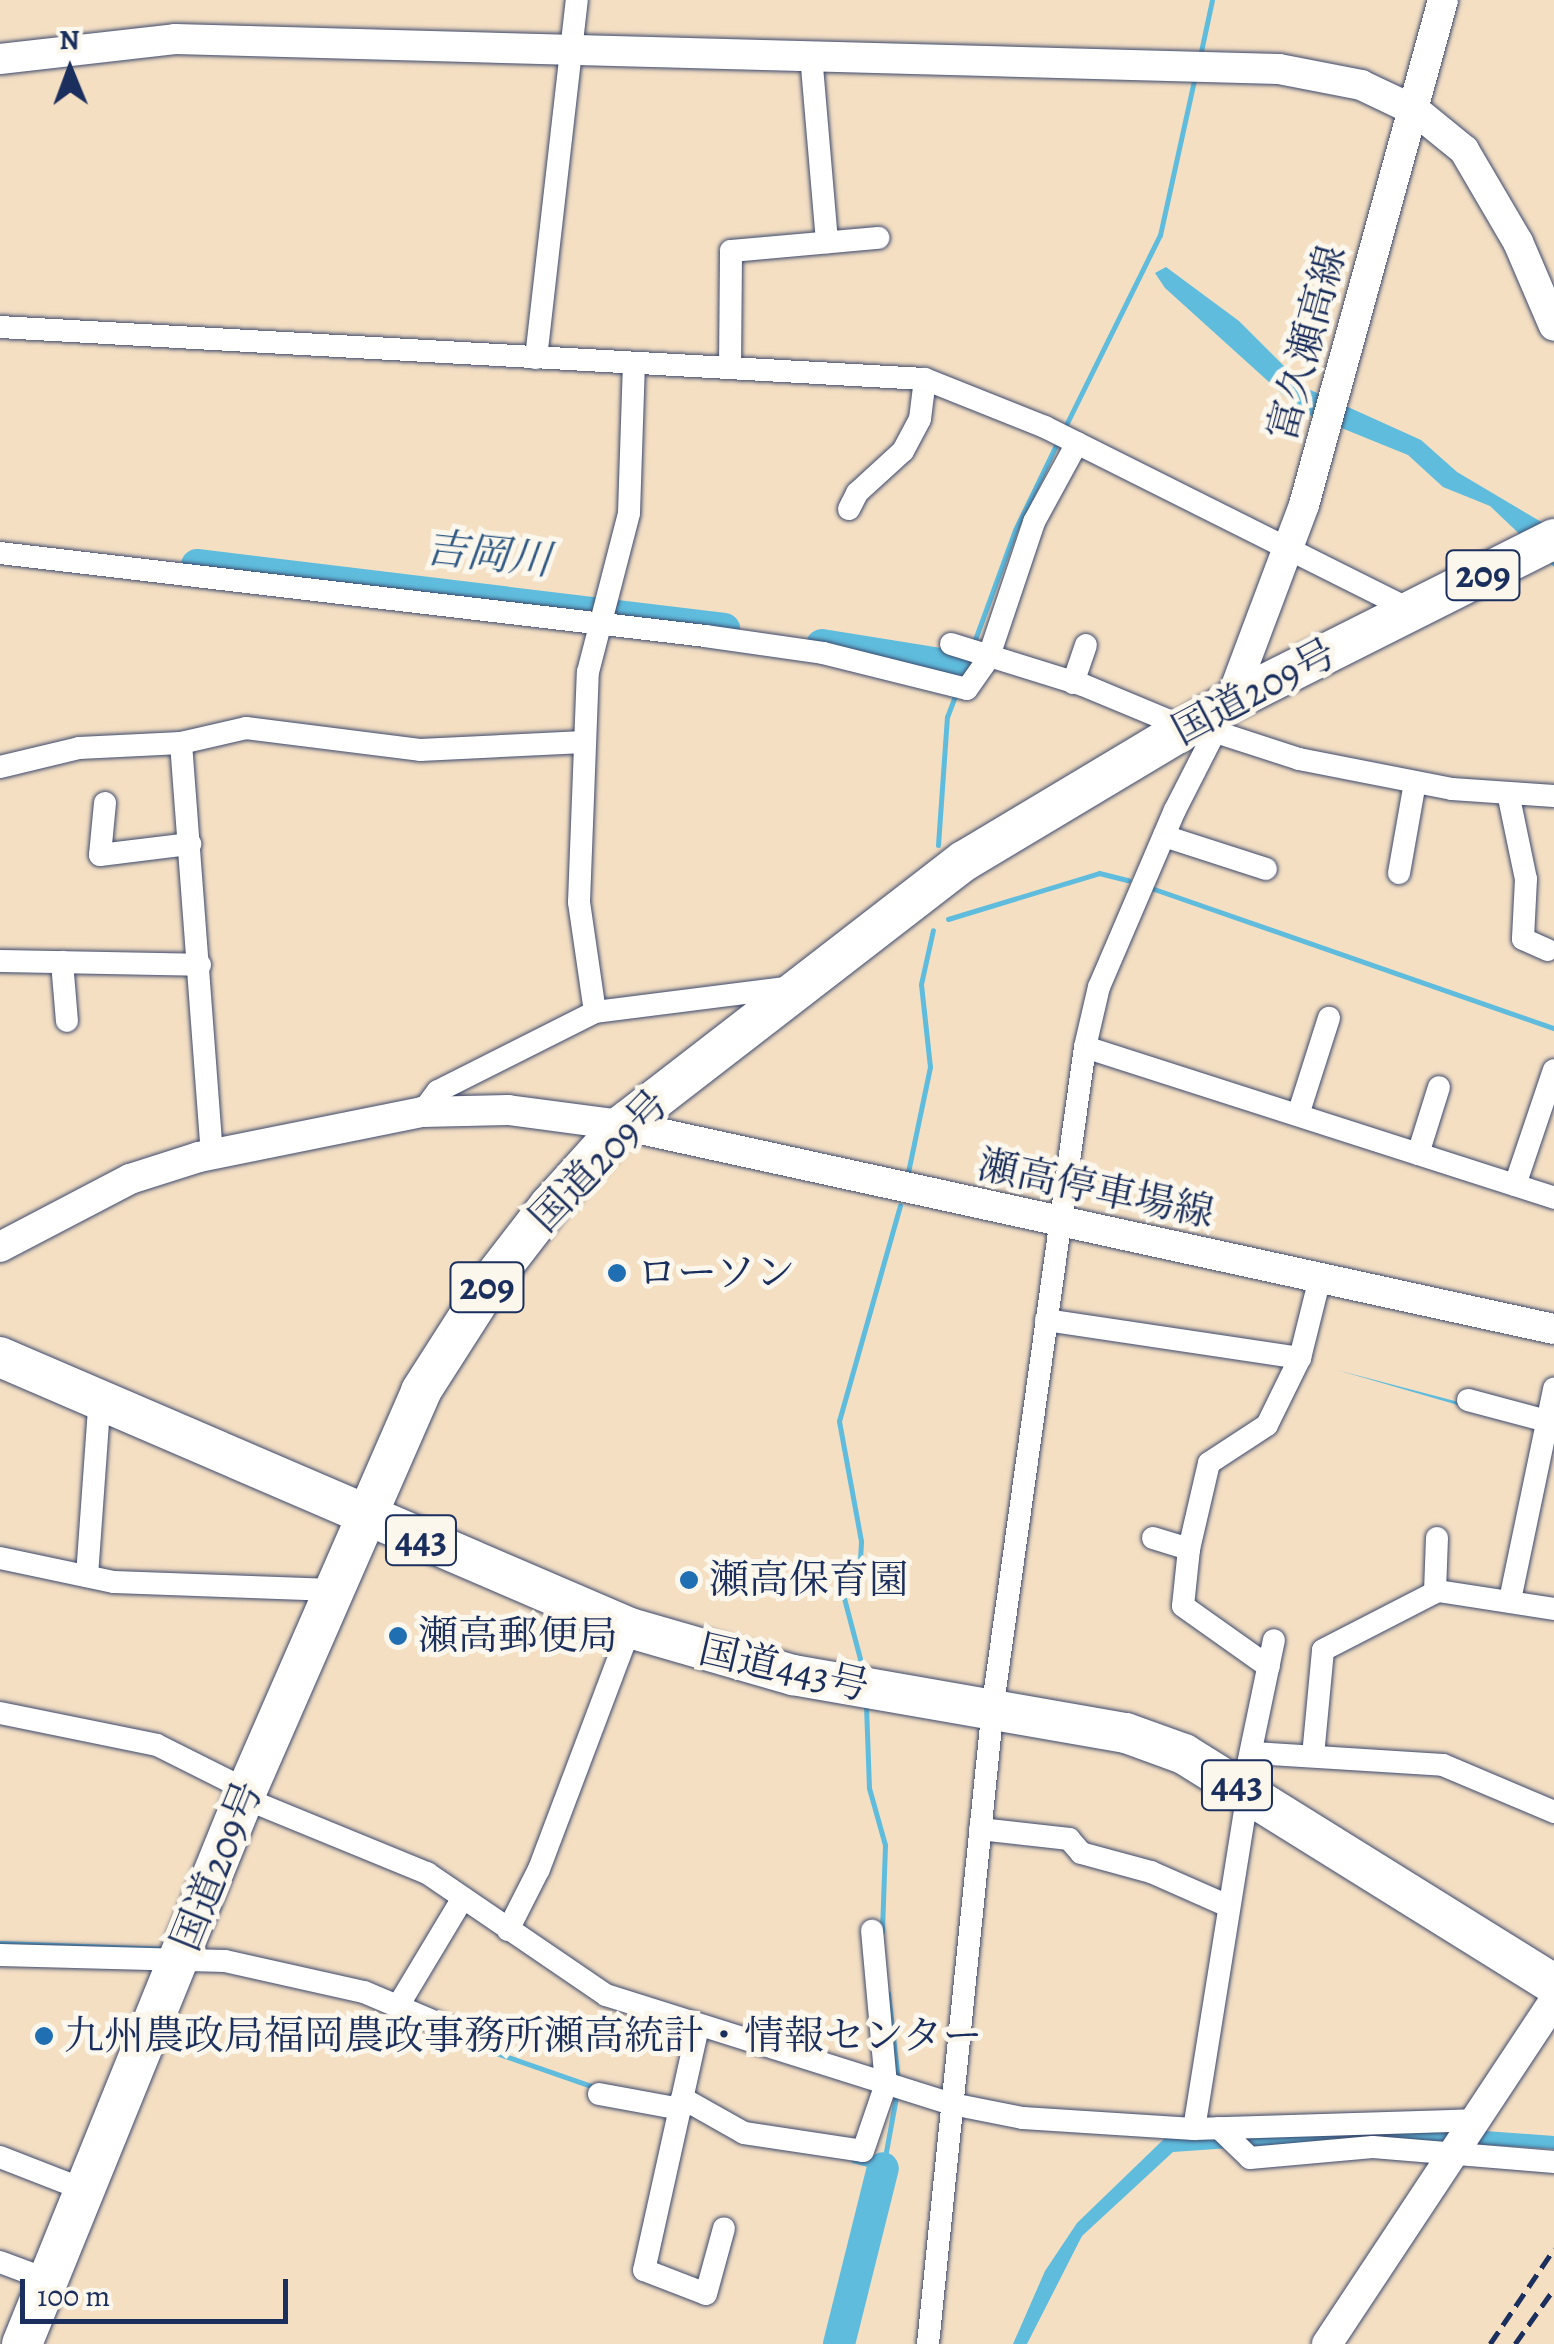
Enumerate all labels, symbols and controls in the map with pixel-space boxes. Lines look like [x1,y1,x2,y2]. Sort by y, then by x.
north arrow [20,20,120,120]
text: N [59,21,80,59]
street label: 富久瀬高線 [1258,240,1356,446]
water label: 吉岡川 [423,522,553,586]
road number: 209 [1443,542,1523,608]
street label: 国道209号 [1164,629,1344,755]
street label: 国道209号 [520,1080,678,1242]
street label: 瀬高停車場線 [974,1141,1218,1237]
place label: ローソン [637,1249,797,1297]
road number: 209 [447,1254,527,1320]
marker: ローソン [606,1262,628,1284]
road number: 443 [384,1507,458,1573]
place label: 瀬高保育園 [709,1556,909,1604]
marker: 瀬高保育園 [678,1569,700,1591]
place label: 瀬高郵便局 [418,1612,618,1660]
marker: 瀬高郵便局 [387,1625,409,1647]
street label: 国道443号 [694,1625,874,1711]
road number: 443 [1200,1752,1274,1818]
street label: 国道209号 [161,1774,273,1958]
place label: 九州農政局福岡農政事務所瀬高統計・情報センター [64,2012,984,2060]
marker: 九州農政局福岡農政事務所瀬高統計・情報センター [33,2025,55,2047]
scale bar [25,2259,292,2321]
text: 100 m [37,2276,110,2316]

